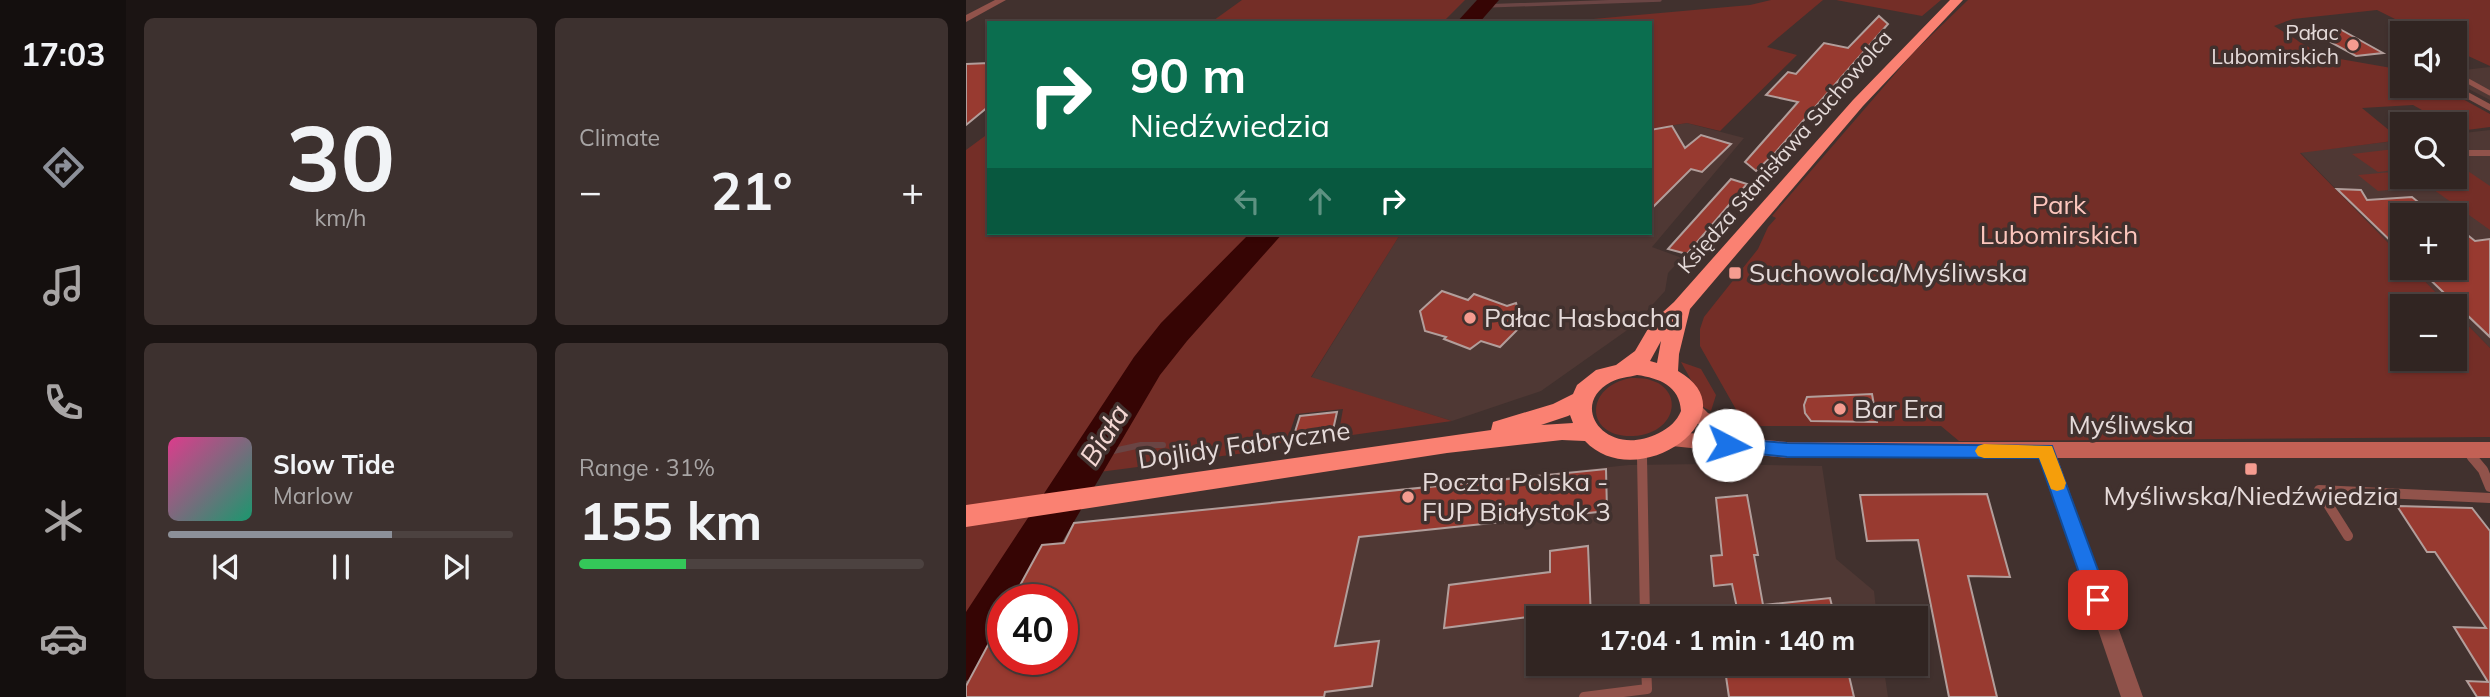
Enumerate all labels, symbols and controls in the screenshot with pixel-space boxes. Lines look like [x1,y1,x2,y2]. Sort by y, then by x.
place label: Pałac Lubomirskich [2211,19,2339,69]
map controls [2390,21,2467,371]
button: sound [2390,21,2467,98]
street label: Księdza Stanisława Suchowolca [1672,25,1897,278]
text: 17:03 [21,34,105,74]
marker: Pałac Lubomirskich [2345,37,2361,53]
text: 90 m [1130,44,1246,105]
icon: right [1015,49,1106,140]
text: 30 [286,100,395,214]
text: Niedźwiedzia [1130,105,1330,145]
button: search [2390,112,2467,189]
text: Climate [579,123,660,152]
icon: directions [39,143,88,192]
text: 21° [710,158,793,223]
text: − [579,167,602,215]
text: + [901,167,924,215]
icon: left [1228,182,1266,220]
icon: ahead [1301,182,1339,220]
icon: right [1374,182,1412,220]
park label: Park Lubomirskich [1980,188,2138,251]
text: km/h [314,203,367,232]
button: + [2390,203,2467,280]
place label: Suchowolca/Myśliwska [1749,256,2027,289]
icon: music [39,261,88,310]
marker: Suchowolca/Myśliwska [1727,265,1743,281]
button: − [2390,294,2467,371]
place label: Pałac Hasbacha [1484,301,1681,334]
marker: Pałac Hasbacha [1462,310,1478,326]
icon: phone [39,378,88,427]
place label: Bar Era [1854,392,1944,425]
water label: Biała [1071,397,1136,472]
marker: Bar Era [1832,401,1848,417]
position arrow [1691,408,1765,482]
street label: Myśliwska [2068,408,2194,441]
street label: Dojlidy Fabryczne [1136,413,1352,476]
text: Slow Tide [273,448,395,481]
text: Range · 31% [579,453,715,482]
marker: Myśliwska/Niedźwiedzia [2243,461,2259,477]
place label: Poczta Polska - FUP Białystok 3 [1422,465,1611,528]
place label: Myśliwska/Niedźwiedzia [2103,479,2399,512]
text: Marlow [273,481,353,510]
text: 155 km [579,488,762,553]
marker: Poczta Polska - FUP Białystok 3 [1400,489,1416,505]
icon: climate [39,496,88,545]
icon: previous [207,548,245,586]
icon: pause [322,548,360,586]
icon: next [437,548,475,586]
pin [2068,570,2128,630]
icon: arrive [2079,581,2117,619]
speed limit sign: 40 [987,584,1078,675]
icon: car [39,614,88,663]
text: 17:04 · 1 min · 140 m [1599,624,1855,657]

